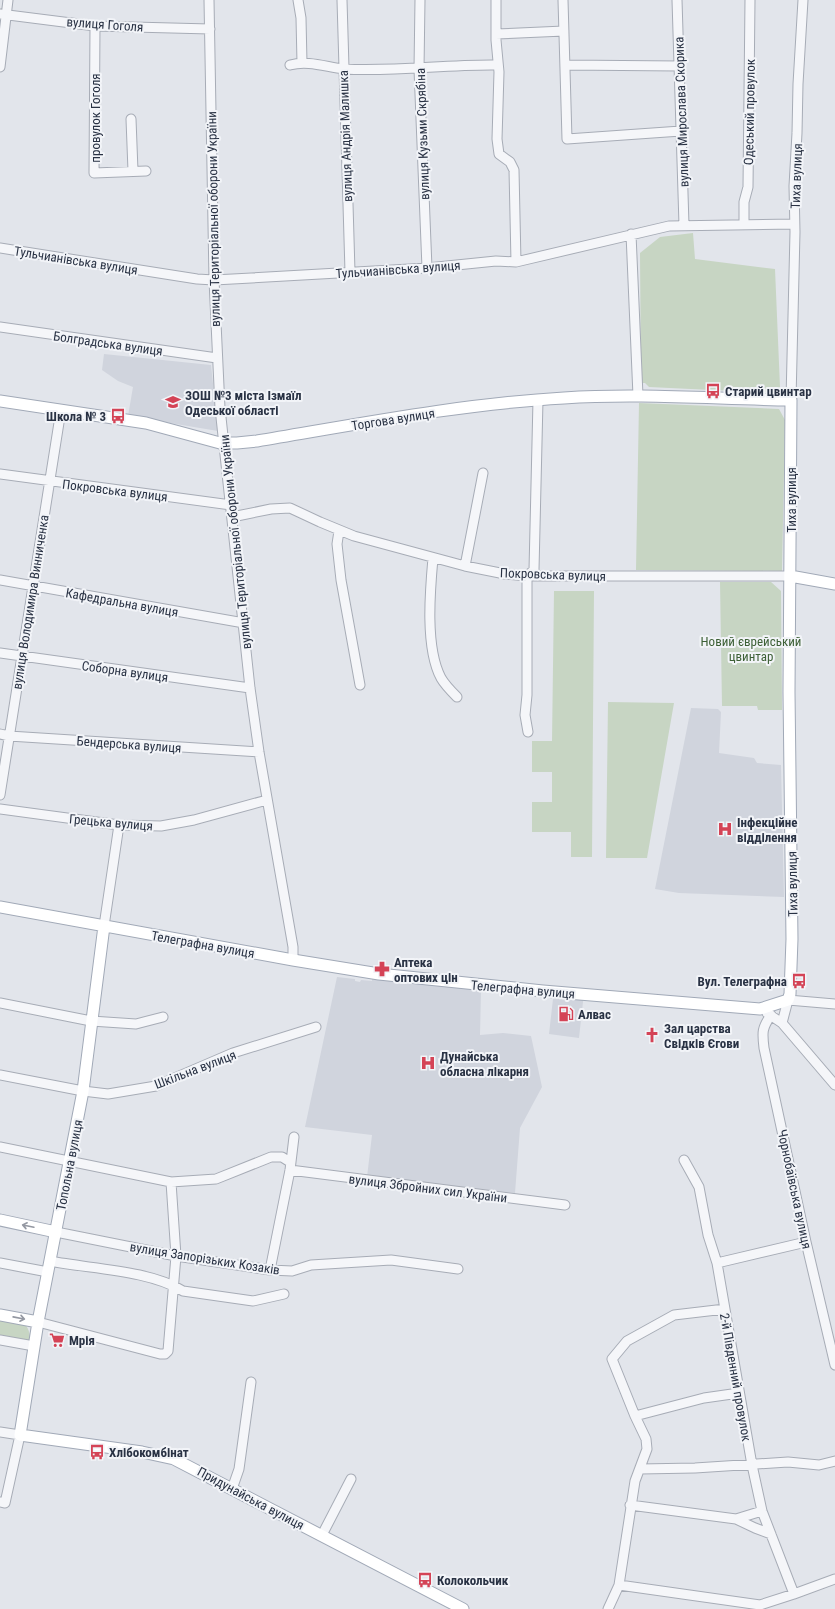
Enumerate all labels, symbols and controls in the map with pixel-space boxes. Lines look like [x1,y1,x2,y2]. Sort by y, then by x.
street label: вулиця Гоголя [66,14,144,35]
street label: вулиця Мирослава Скорика [671,36,692,187]
street label: Одеський провулок [741,58,758,165]
street label: вулиця Кузьми Скрябіна [413,68,432,200]
street label: вулиця Андрія Малишка [336,70,355,202]
street label: провулок Гоголя [88,73,103,163]
street label: вулиця Територіальної оборони України [204,111,223,327]
street label: Тиха вулиця [788,143,805,209]
street label: Тульчианівська вулиця [13,243,139,278]
street label: Тульчианівська вулиця [335,258,461,281]
street label: Болградська вулиця [52,328,164,359]
bus stop icon: Старий цвинтар [704,382,722,400]
place label: Старий цвинтар [725,384,812,399]
place label: ЗОШ №3 міста Ізмаїл Одеської області [185,388,301,418]
school or university icon: ЗОШ №3 міста Ізмаїл Одеської області [164,393,182,411]
street label: Торгова вулиця [350,406,436,433]
bus stop icon: Школа № 3 [109,407,127,425]
place label: Школа № 3 [46,409,106,424]
street label: вулиця Територіальної оборони України [217,434,254,650]
street label: Тиха вулиця [784,467,799,533]
street label: Покровська вулиця [61,477,168,504]
street label: вулиця Володимира Винниченка [9,514,52,690]
street label: Покровська вулиця [500,565,606,584]
street label: Кафедральна вулиця [64,585,179,620]
park label: Новий єврейський цвинтар [701,634,801,664]
street label: Соборна вулиця [81,658,169,685]
street label: Бендерська вулиця [76,733,182,756]
street label: Грецька вулиця [68,811,153,834]
place label: Інфекційне відділення [737,815,798,845]
hospital icon: Інфекційне відділення [716,820,734,838]
street label: Тиха вулиця [784,851,801,917]
street label: Телеграфна вулиця [150,928,256,961]
place label: Аптека оптових цін [394,955,458,985]
pharmacy icon: Аптека оптових цін [373,960,391,978]
bus stop icon: Вул. Телеграфна [790,972,808,990]
place label: Вул. Телеграфна [698,974,787,989]
street label: Телеграфна вулиця [470,977,576,1002]
fuel station icon: Алвас [557,1005,575,1023]
place label: Алвас [578,1007,611,1022]
place label: Зал царства Свідків Єгови [664,1021,739,1051]
church icon: Зал царства Свідків Єгови [643,1026,661,1044]
street label: Шкільна вулиця [152,1047,238,1092]
place label: Дунайська обласна лікарня [440,1049,529,1079]
hospital icon: Дунайська обласна лікарня [419,1054,437,1072]
street label: Топольна вулиця [53,1118,86,1212]
street label: Чорнобаївська вулиця [775,1128,815,1250]
street label: вулиця Збройних сил України [348,1171,508,1206]
one-way arrow [22,1221,35,1229]
street label: вулиця Запорізьких Козаків [129,1239,281,1278]
street label: 2-й Південний провулок [717,1312,754,1443]
one-way arrow [12,1314,25,1322]
supermarket icon: Мрія [48,1331,66,1349]
place label: Мрія [69,1333,95,1348]
bus stop icon: Хлібокомбінат [88,1443,106,1461]
place label: Хлібокомбінат [109,1445,189,1460]
street label: Придунайська вулиця [195,1464,307,1533]
bus stop icon: Колокольчик [416,1571,434,1589]
place label: Колокольчик [437,1573,509,1588]

